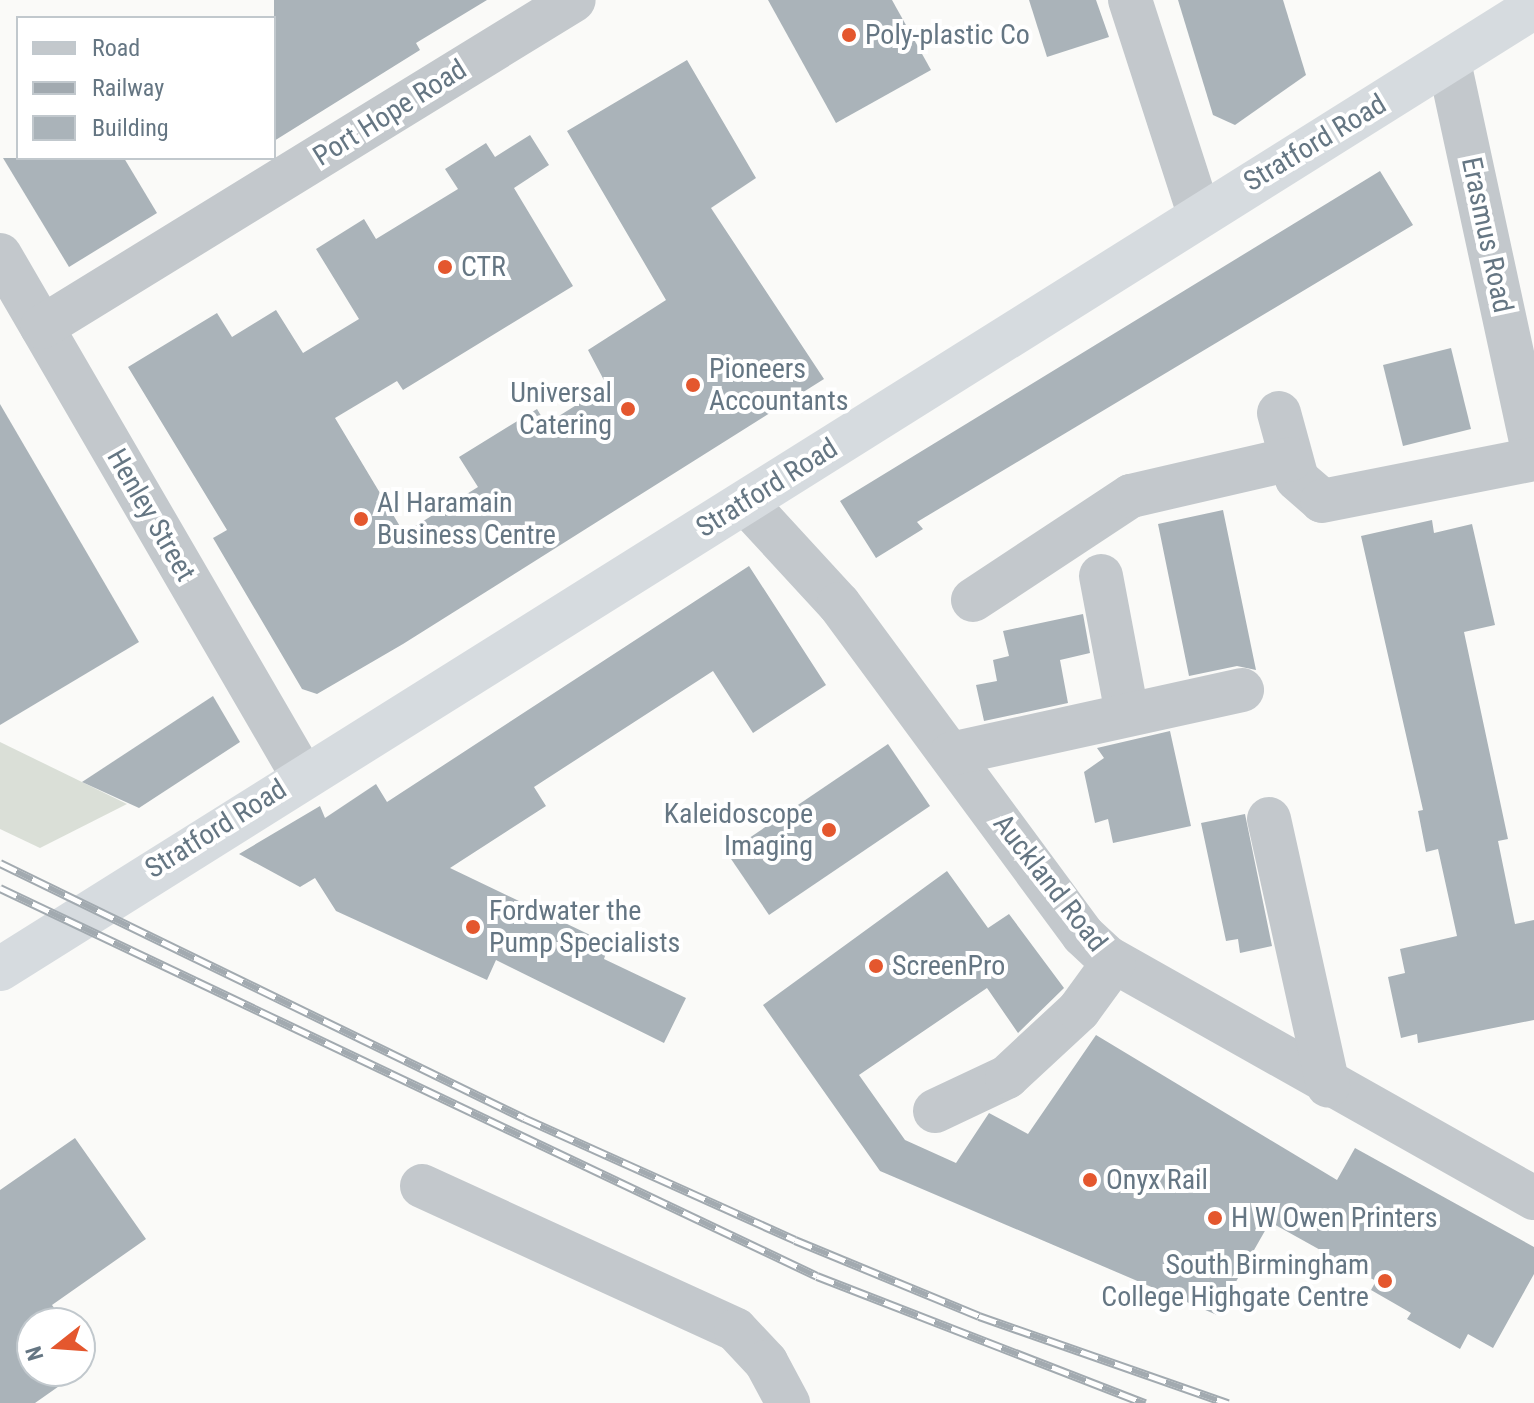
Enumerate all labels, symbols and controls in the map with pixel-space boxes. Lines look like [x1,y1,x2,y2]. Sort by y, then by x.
legend [16,16,276,160]
place label: Poly-plastic Co [865,18,1030,52]
marker: Poly-plastic Co [840,26,858,44]
text: Road [92,34,140,62]
street label: Port Hope Road [307,53,473,173]
text: Railway [92,74,164,102]
street label: Stratford Road [1238,87,1392,199]
text: Building [92,114,169,142]
street label: Erasmus Road [1454,154,1520,316]
place label: CTR [461,250,506,284]
marker: CTR [436,258,454,276]
place label: Pioneers Accountants [709,352,848,418]
place label: Universal Catering [510,376,612,442]
marker: Pioneers Accountants [684,376,702,394]
marker: Universal Catering [619,400,637,418]
street label: Stratford Road [690,431,844,545]
street label: Henley Street [100,443,202,587]
place label: Al Haramain Business Centre [377,486,556,552]
marker: Al Haramain Business Centre [352,510,370,528]
street label: Stratford Road [139,772,293,886]
place label: Kaleidoscope Imaging [664,797,813,863]
street label: Auckland Road [986,808,1114,958]
marker: Kaleidoscope Imaging [820,821,838,839]
place label: Fordwater the Pump Specialists [489,894,680,960]
marker: Fordwater the Pump Specialists [464,918,482,936]
place label: ScreenPro [892,949,1005,983]
marker: ScreenPro [867,957,885,975]
place label: Onyx Rail [1106,1163,1208,1197]
marker: Onyx Rail [1081,1171,1099,1189]
place label: H W Owen Printers [1231,1201,1437,1235]
marker: H W Owen Printers [1206,1209,1224,1227]
place label: South Birmingham College Highgate Centre [1101,1248,1369,1314]
marker: South Birmingham College Highgate Centre [1376,1272,1394,1290]
north arrow [16,1307,96,1387]
text: N [21,1343,48,1364]

